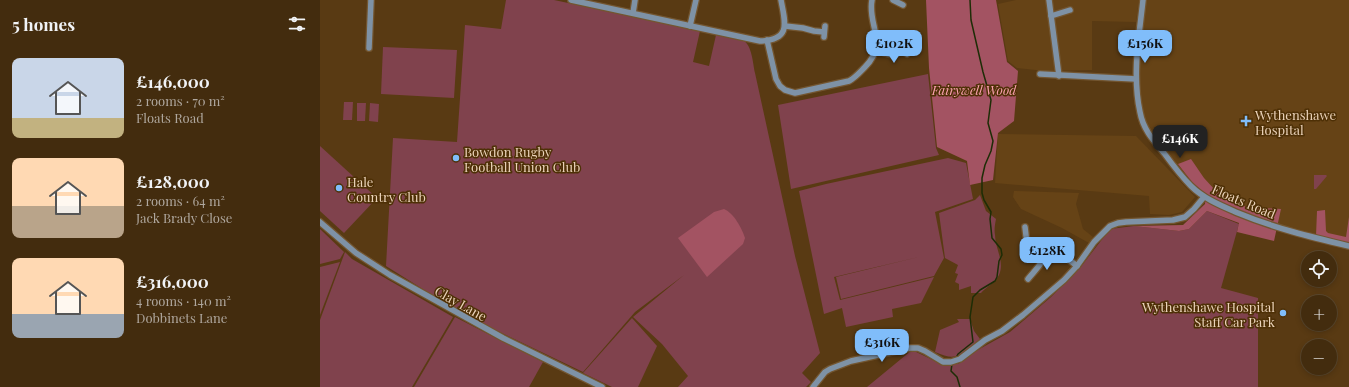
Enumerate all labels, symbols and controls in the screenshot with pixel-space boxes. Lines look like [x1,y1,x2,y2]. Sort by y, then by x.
text: 5 homes [12,13,75,35]
icon: filters [286,13,308,35]
pin: £102K [866,30,922,64]
pin: £156K [1117,30,1173,64]
text: £102K [875,34,913,51]
text: £156K [1127,34,1163,51]
text: £146,000 [136,70,210,92]
icon: home [44,74,92,122]
park label: Fairywell Wood [931,81,1017,98]
text: 2 rooms · 70 m² [136,92,225,109]
place label: Wythenshawe Hospital [1254,106,1336,138]
text: Floats Road [136,109,204,126]
marker: Wythenshawe Hospital [1240,115,1252,127]
pin: £146K [1152,125,1208,159]
text: £146K [1162,129,1199,146]
place label: Bowdon Rugby Football Union Club [464,143,580,175]
marker: Bowdon Rugby Football Union Club [451,153,461,163]
text: £128,000 [136,170,210,192]
place label: Hale Country Club [347,173,426,205]
icon: home [44,174,92,222]
street label: Floats Road [1210,180,1279,222]
marker: Hale Country Club [334,183,344,193]
text: 2 rooms · 64 m² [136,192,225,209]
text: Jack Brady Close [136,209,232,226]
pin: £128K [1019,237,1075,271]
text: £128K [1029,241,1065,258]
map controls [1301,251,1337,375]
button: locate [1301,251,1337,287]
text: £316,000 [136,270,209,292]
icon: home [44,274,92,322]
street label: Clay Lane [432,282,490,324]
text: 4 rooms · 140 m² [136,292,231,309]
button: + [1301,295,1337,331]
place label: Wythenshawe Hospital Staff Car Park [1141,298,1276,330]
marker: Wythenshawe Hospital Staff Car Park [1278,308,1288,318]
text: Dobbinets Lane [136,309,227,326]
pin: £316K [854,329,910,363]
text: £316K [864,333,900,350]
button: − [1301,339,1337,375]

